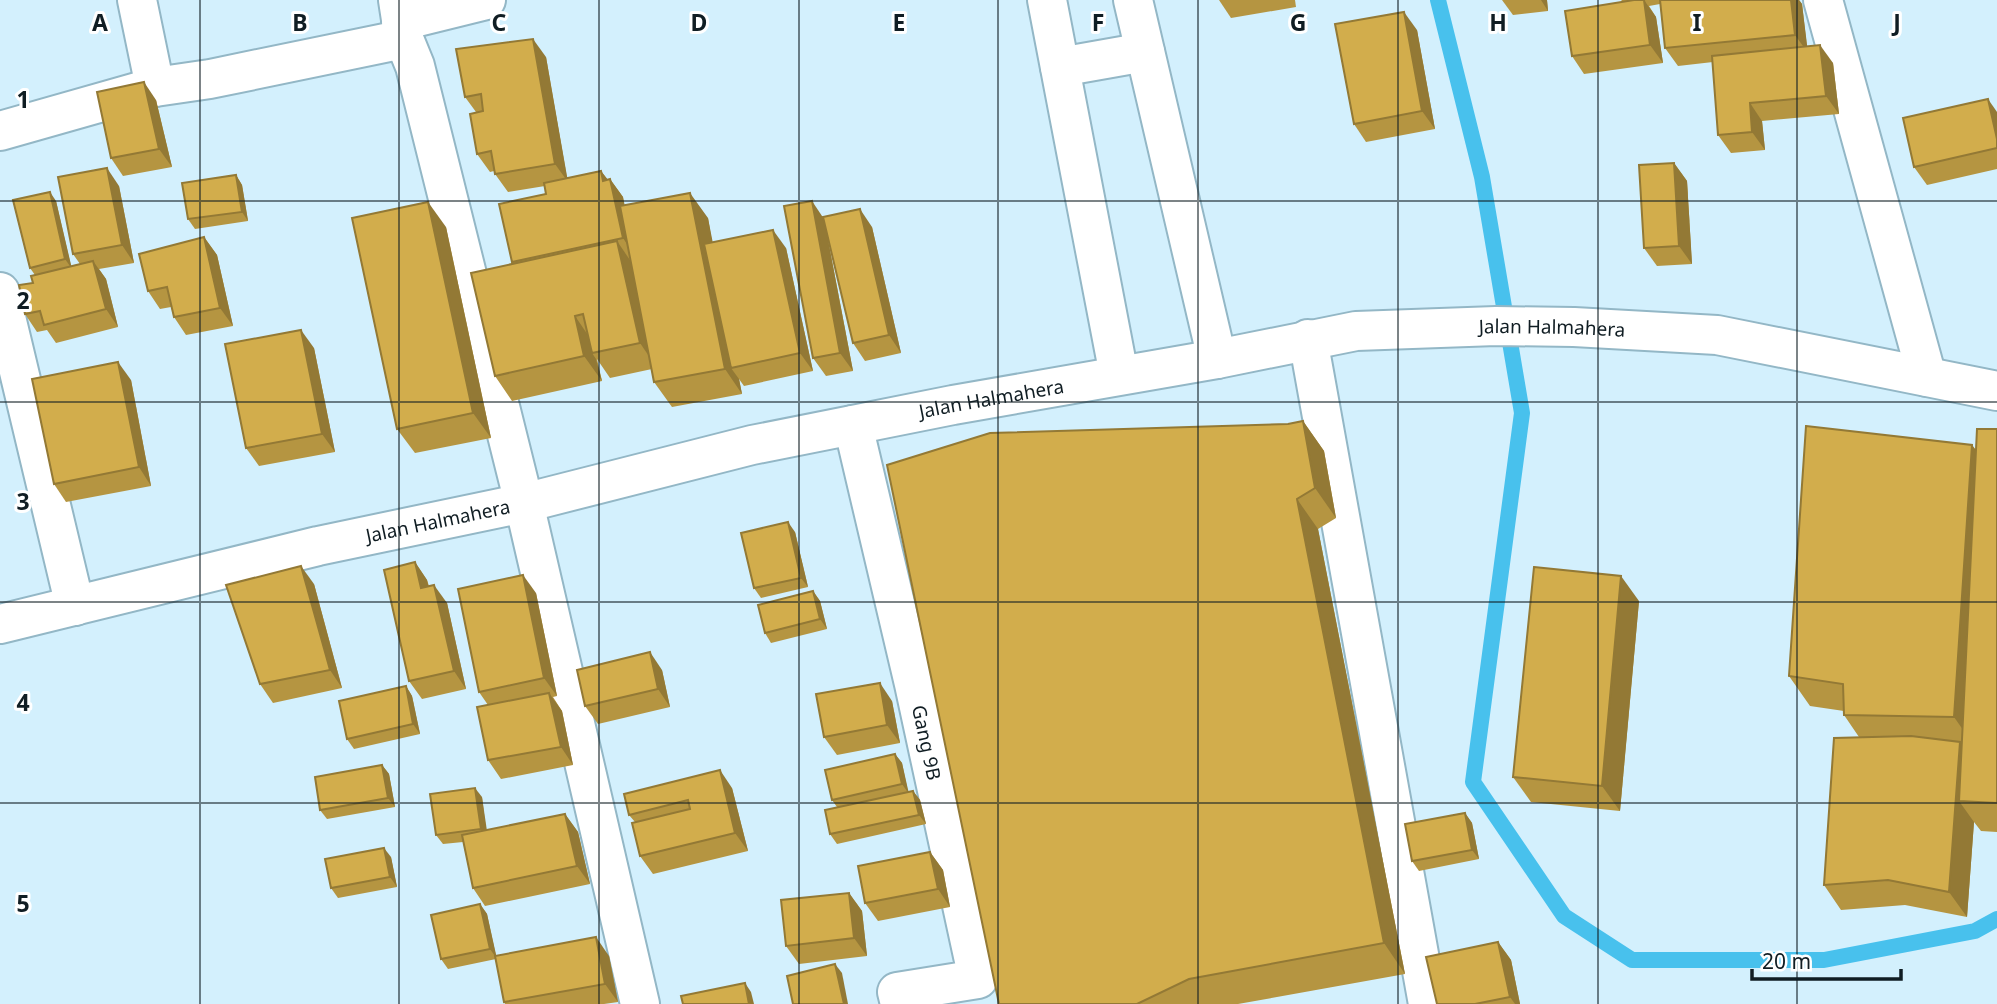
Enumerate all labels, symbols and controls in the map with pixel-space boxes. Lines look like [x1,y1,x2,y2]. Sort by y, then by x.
text: A [92,6,108,38]
text: B [292,6,308,38]
text: C [492,6,507,38]
text: D [691,6,707,38]
text: E [893,6,905,38]
text: F [1092,6,1104,38]
text: G [1290,6,1306,38]
text: H [1489,6,1507,38]
text: I [1693,6,1702,38]
text: J [1891,6,1901,38]
text: 1 [16,83,30,115]
text: 2 [16,284,30,316]
street label: Jalan Halmahera [1476,313,1626,343]
street label: Jalan Halmahera [915,373,1066,425]
text: 3 [16,485,30,517]
street label: Jalan Halmahera [361,493,513,549]
text: 4 [16,686,30,718]
street label: Gang 9B [906,703,947,783]
text: 5 [16,887,30,919]
scale bar [1752,937,1901,981]
text: 20 m [1762,947,1811,975]

